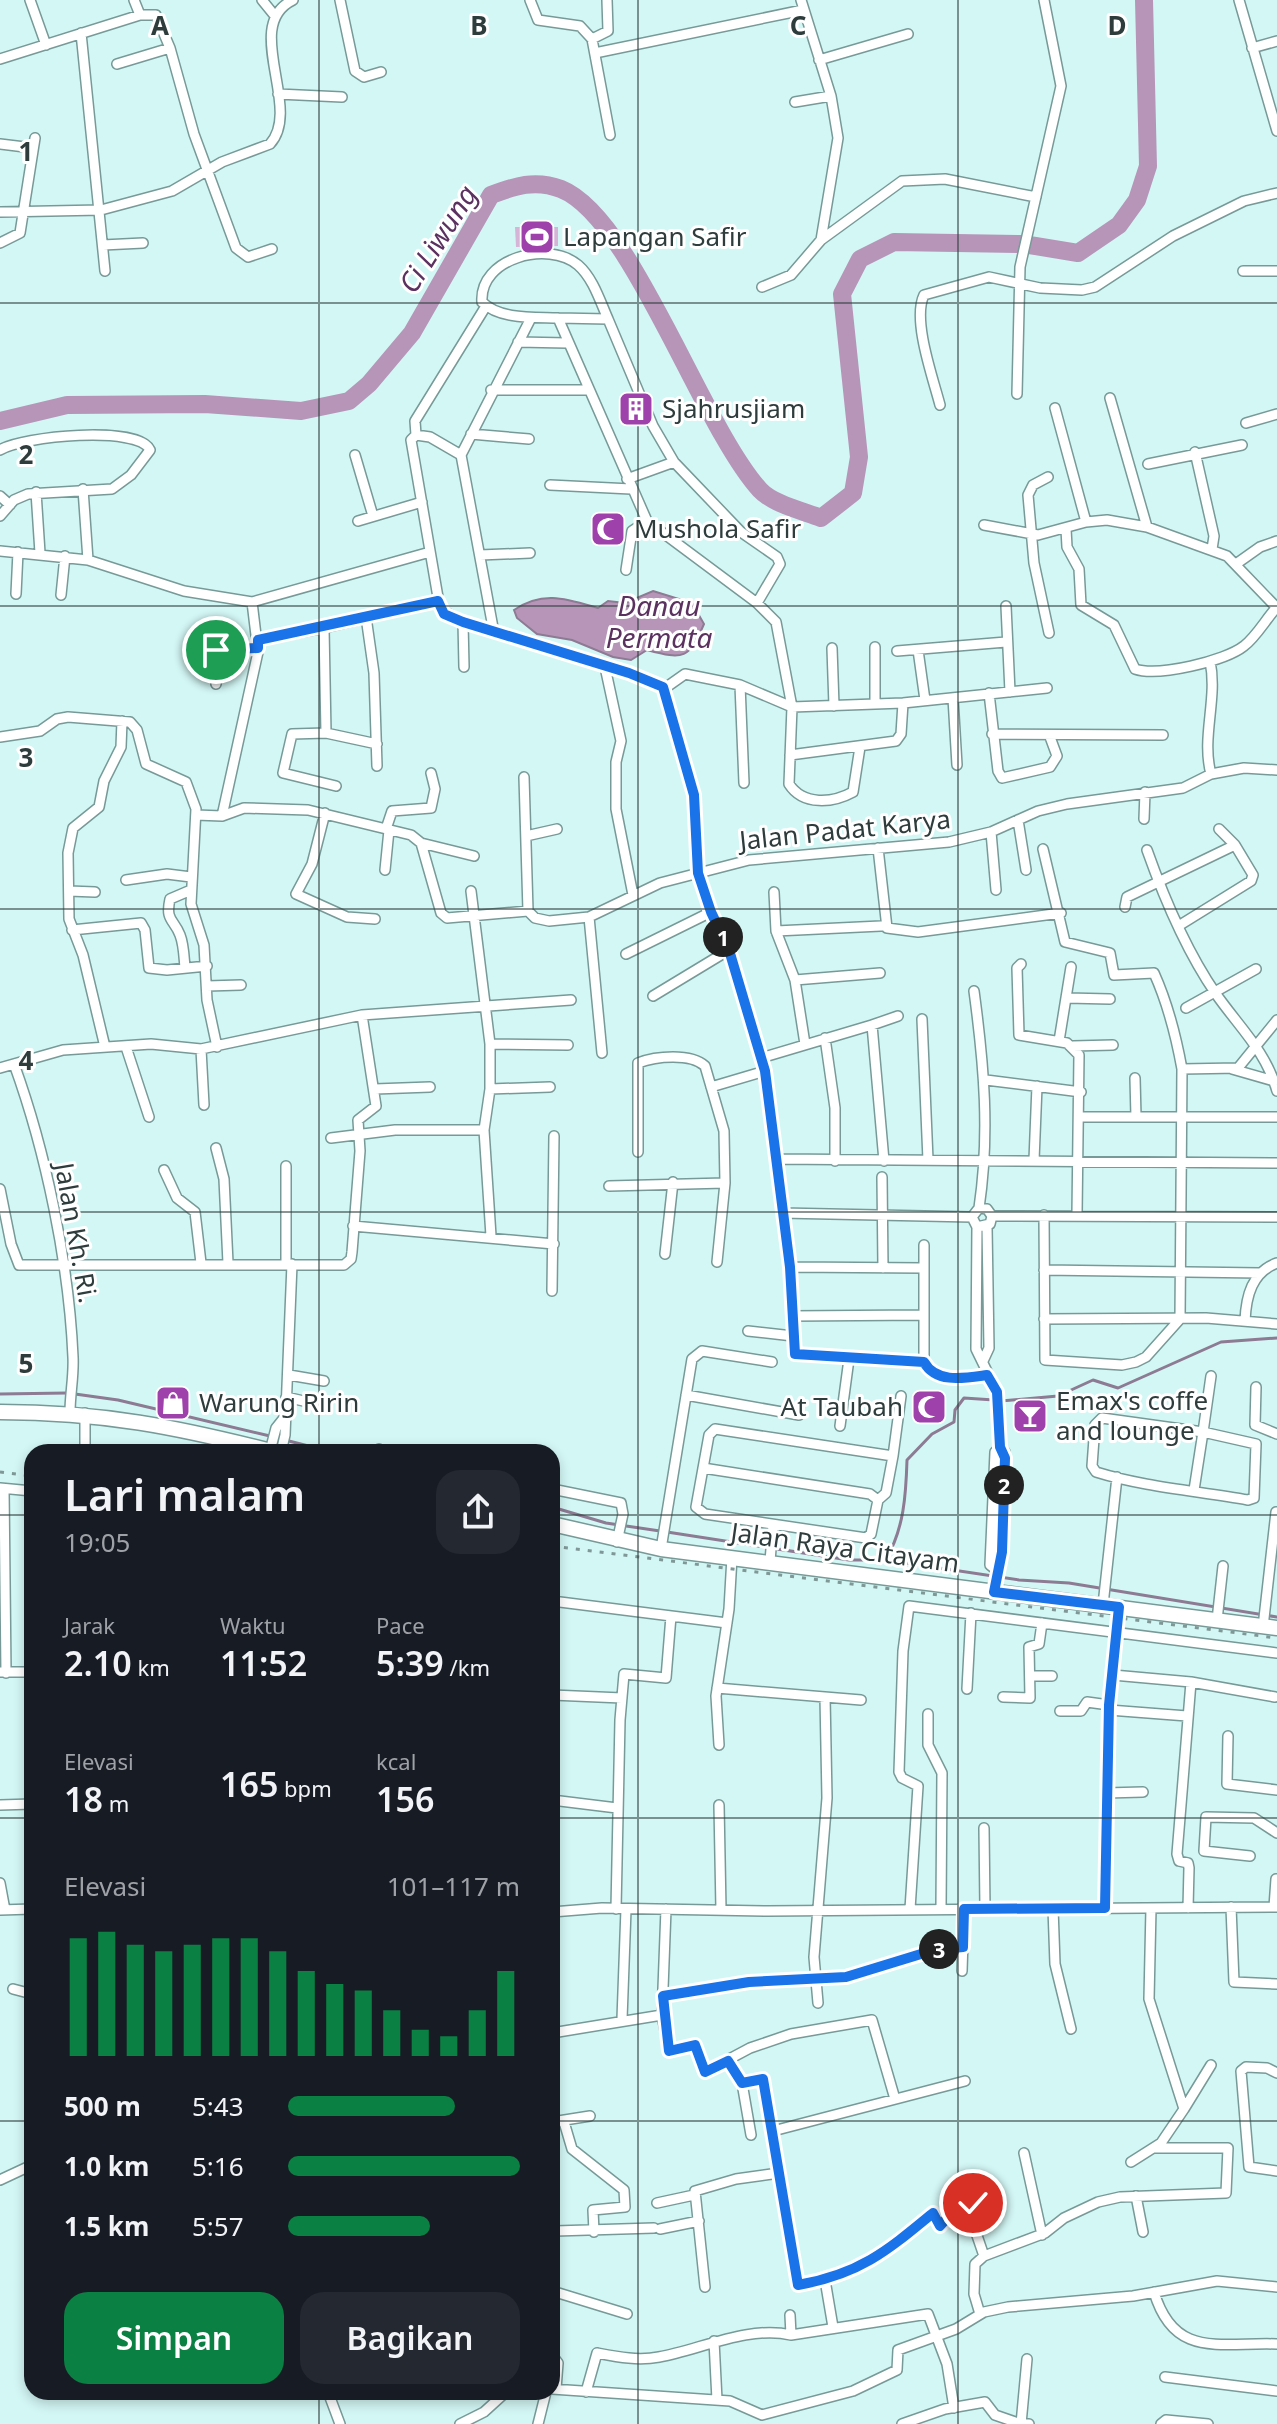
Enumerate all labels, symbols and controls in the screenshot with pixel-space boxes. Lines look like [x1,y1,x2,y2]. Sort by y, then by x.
text: A [151,7,169,43]
text: B [470,7,488,43]
text: C [790,7,806,43]
text: D [1107,7,1127,43]
text: 1 [19,133,33,169]
water label: Ci Liwung [389,177,485,300]
sports icon: Lapangan Safir [518,218,556,256]
place label: Lapangan Safir [563,218,747,254]
building icon: Sjahrusjiam [617,390,655,428]
place label: Sjahrusjiam [662,390,805,426]
text: 2 [19,436,34,472]
mosque icon: Mushola Safir [589,510,627,548]
place label: Mushola Safir [634,510,801,546]
water label: Danau Permata [606,586,712,656]
pin [182,616,250,684]
icon: arrive [194,628,238,672]
text: 3 [19,739,33,775]
street label: Jalan Padat Karya [735,800,952,858]
pin: 1 [703,917,743,957]
text: 1 [717,922,729,952]
text: 4 [19,1042,34,1078]
street label: Jalan Kh. Ri. [46,1157,107,1306]
text: 5 [19,1345,33,1381]
place label: Emax's coffe and lounge [1056,1382,1208,1448]
shop icon: Warung Ririn [154,1384,192,1422]
place label: Warung Ririn [199,1384,359,1420]
place label: At Taubah [781,1388,903,1424]
mosque icon: At Taubah [910,1388,948,1426]
bar icon: Emax's coffe and lounge [1011,1397,1049,1435]
text: Lari malam [64,1464,305,1524]
pin: 2 [984,1465,1024,1505]
button: share [436,1470,520,1554]
text: 2 [998,1470,1010,1500]
street label: Jalan Raya Citayam [726,1513,962,1581]
text: 19:05 [64,1524,130,1560]
text: Jarak [64,1610,115,1640]
text: Waktu [220,1610,286,1640]
text: Pace [376,1610,425,1640]
text: 2.10 [64,1640,132,1686]
text: 11:52 [220,1640,307,1686]
text: 5:39 [376,1640,444,1686]
text: km [132,1652,170,1682]
text: /km [444,1652,490,1682]
text: Elevasi [64,1746,134,1776]
text: kcal [376,1746,416,1776]
text: 165 [220,1761,278,1807]
text: bpm [278,1773,332,1803]
text: 18 [64,1776,103,1822]
text: 156 [376,1776,434,1822]
text: m [103,1788,129,1818]
text: Elevasi [64,1868,146,1904]
text: 101–117 m [387,1868,520,1904]
pin: 3 [919,1929,959,1969]
text: 3 [933,1934,945,1964]
text: 500 m [64,2088,141,2124]
text: 5:43 [192,2088,244,2124]
text: 1.0 km [64,2148,149,2184]
text: 5:16 [192,2148,244,2184]
pin [939,2169,1007,2237]
icon: check [951,2181,995,2225]
text: 1.5 km [64,2208,149,2244]
text: 5:57 [192,2208,244,2244]
button: Simpan [64,2292,284,2384]
button: Bagikan [300,2292,520,2384]

